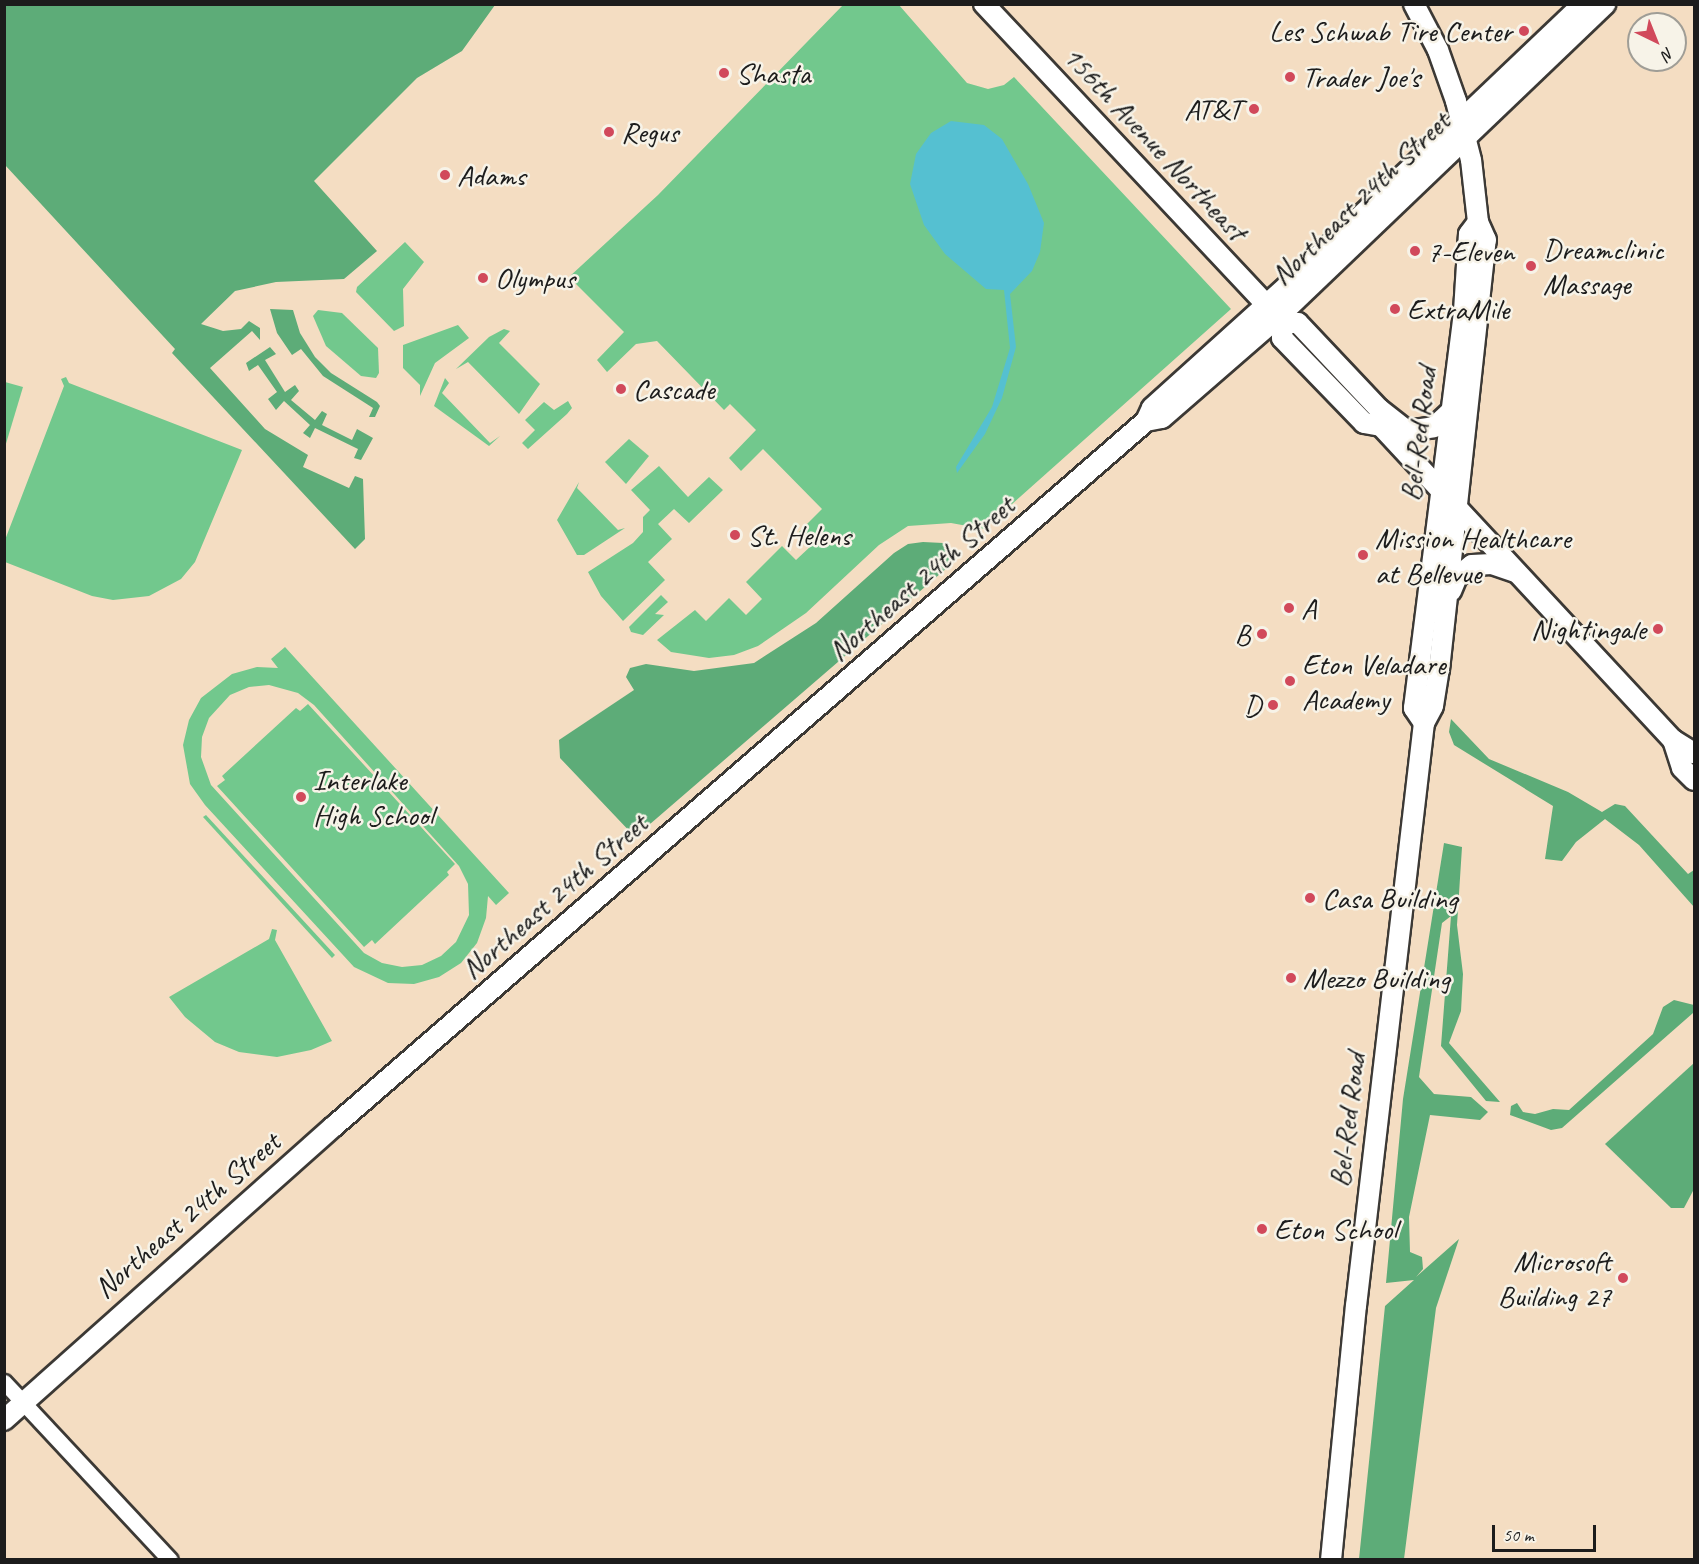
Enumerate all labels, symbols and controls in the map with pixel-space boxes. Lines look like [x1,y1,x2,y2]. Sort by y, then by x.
north arrow [1627,12,1687,72]
place label: Les Schwab Tire Center [1270,13,1512,49]
marker: Les Schwab Tire Center [1517,24,1531,38]
street label: 156th Avenue Northeast [1056,38,1254,248]
text: N [1657,43,1678,64]
place label: Shasta [736,55,810,91]
place label: Trader Joe's [1302,59,1420,95]
marker: Shasta [717,66,731,80]
marker: Trader Joe's [1283,70,1297,84]
place label: AT&T [1184,91,1242,127]
marker: AT&T [1247,102,1261,116]
street label: Northeast 24th Street [1263,103,1457,293]
place label: Regus [621,114,679,150]
marker: Regus [602,125,616,139]
place label: Adams [457,157,526,193]
marker: Adams [438,168,452,182]
place label: Dreamclinic Massage [1543,231,1664,302]
place label: 7-Eleven [1427,233,1514,269]
marker: 7-Eleven [1408,244,1422,258]
marker: Dreamclinic Massage [1524,259,1538,273]
place label: Olympus [495,260,575,296]
marker: Olympus [476,271,490,285]
place label: ExtraMile [1407,291,1509,327]
marker: ExtraMile [1388,302,1402,316]
street label: Bel-Red Road [1392,365,1444,503]
place label: Cascade [633,371,715,407]
marker: Cascade [614,382,628,396]
street label: Northeast 24th Street [820,487,1022,669]
place label: St. Helens [747,517,851,553]
place label: Mission Healthcare at Bellevue [1375,520,1571,590]
marker: St. Helens [728,528,742,542]
marker: Mission Healthcare at Bellevue [1356,548,1370,562]
place label: A [1301,590,1316,626]
marker: A [1282,601,1296,615]
place label: Nightingale [1531,611,1646,647]
place label: B [1234,616,1250,652]
marker: Nightingale [1651,622,1665,636]
marker: B [1255,627,1269,641]
place label: Eton Veladare Academy [1302,646,1445,716]
marker: Eton Veladare Academy [1283,674,1297,688]
place label: D [1244,687,1261,723]
marker: D [1266,698,1280,712]
place label: Interlake High School [313,762,432,832]
marker: Interlake High School [294,790,308,804]
street label: Northeast 24th Street [453,805,655,987]
place label: Casa Building [1322,880,1458,916]
marker: Casa Building [1303,891,1317,905]
place label: Mezzo Building [1303,960,1450,996]
marker: Mezzo Building [1284,971,1298,985]
street label: Bel-Red Road [1321,1051,1373,1189]
street label: Northeast 24th Street [86,1124,288,1306]
place label: Eton School [1274,1211,1396,1247]
marker: Eton School [1255,1222,1269,1236]
place label: Microsoft Building 27 [1498,1243,1611,1314]
marker: Microsoft Building 27 [1616,1271,1630,1285]
scale bar [1495,1513,1598,1551]
text: 50 m [1503,1524,1534,1546]

